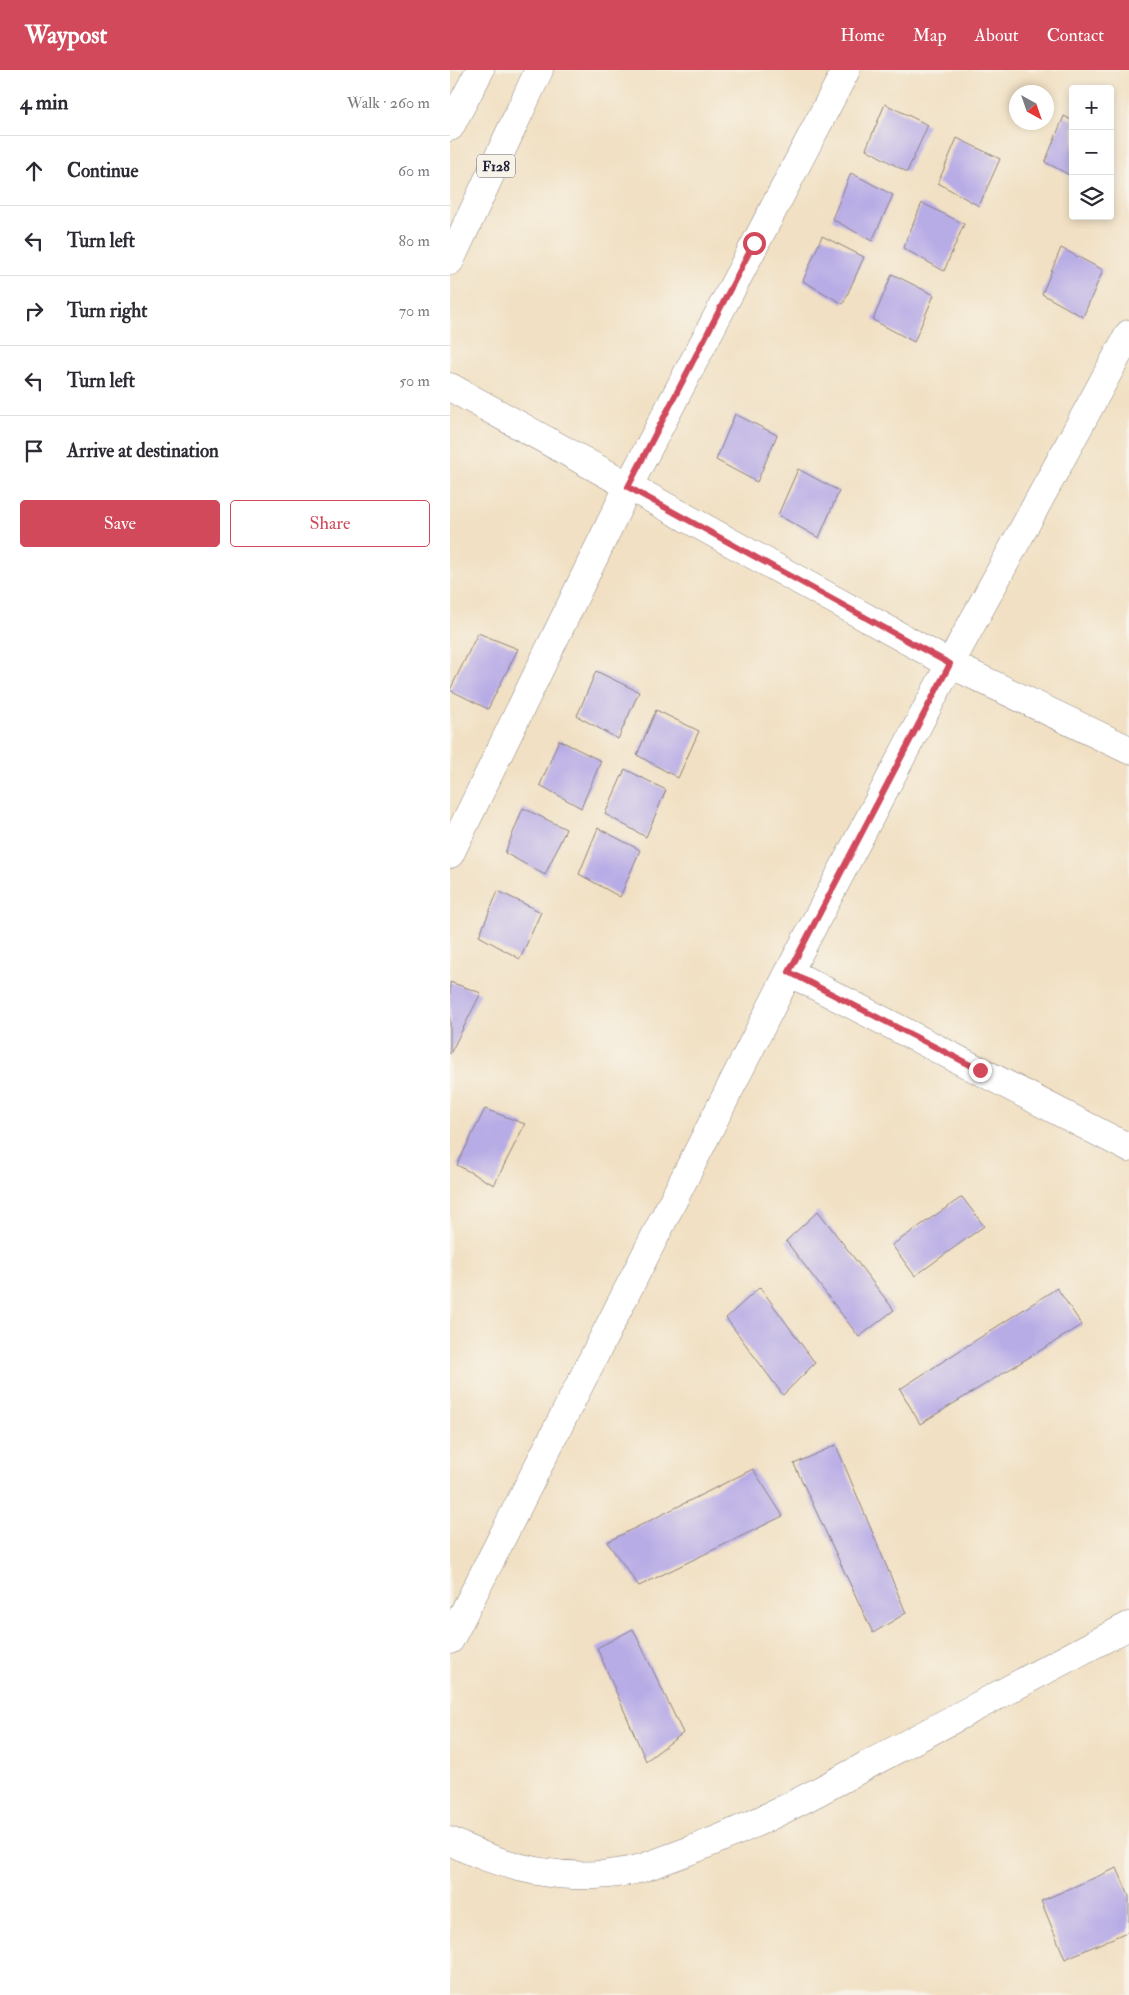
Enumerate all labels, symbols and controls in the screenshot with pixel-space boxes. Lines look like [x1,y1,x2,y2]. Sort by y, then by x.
text: Waypost [25,20,107,51]
text: Home [840,24,885,47]
text: Map [913,24,947,47]
text: About [975,24,1019,47]
text: Contact [1047,24,1104,47]
north arrow [1009,85,1054,130]
map controls [1069,85,1114,220]
button: + [1069,85,1114,130]
text: 4 min [20,89,68,116]
text: Walk · 260 m [347,93,430,113]
button: − [1069,130,1114,175]
road number: F128 [477,154,515,178]
icon: ahead [20,157,48,185]
text: Continue [67,159,138,183]
text: 60 m [398,161,430,181]
button: layers [1069,175,1114,220]
icon: left [20,227,48,255]
text: Turn left [67,229,135,253]
text: 80 m [399,231,430,251]
route start [743,232,766,255]
icon: right [20,297,48,325]
text: Turn right [67,299,147,323]
text: 70 m [399,301,430,321]
icon: left [20,367,48,395]
text: Turn left [67,369,135,393]
text: 50 m [399,371,430,391]
icon: arrive [20,437,48,465]
text: Arrive at destination [67,439,219,463]
button: Save [20,500,220,547]
button: Share [230,500,430,547]
route end [969,1059,992,1082]

